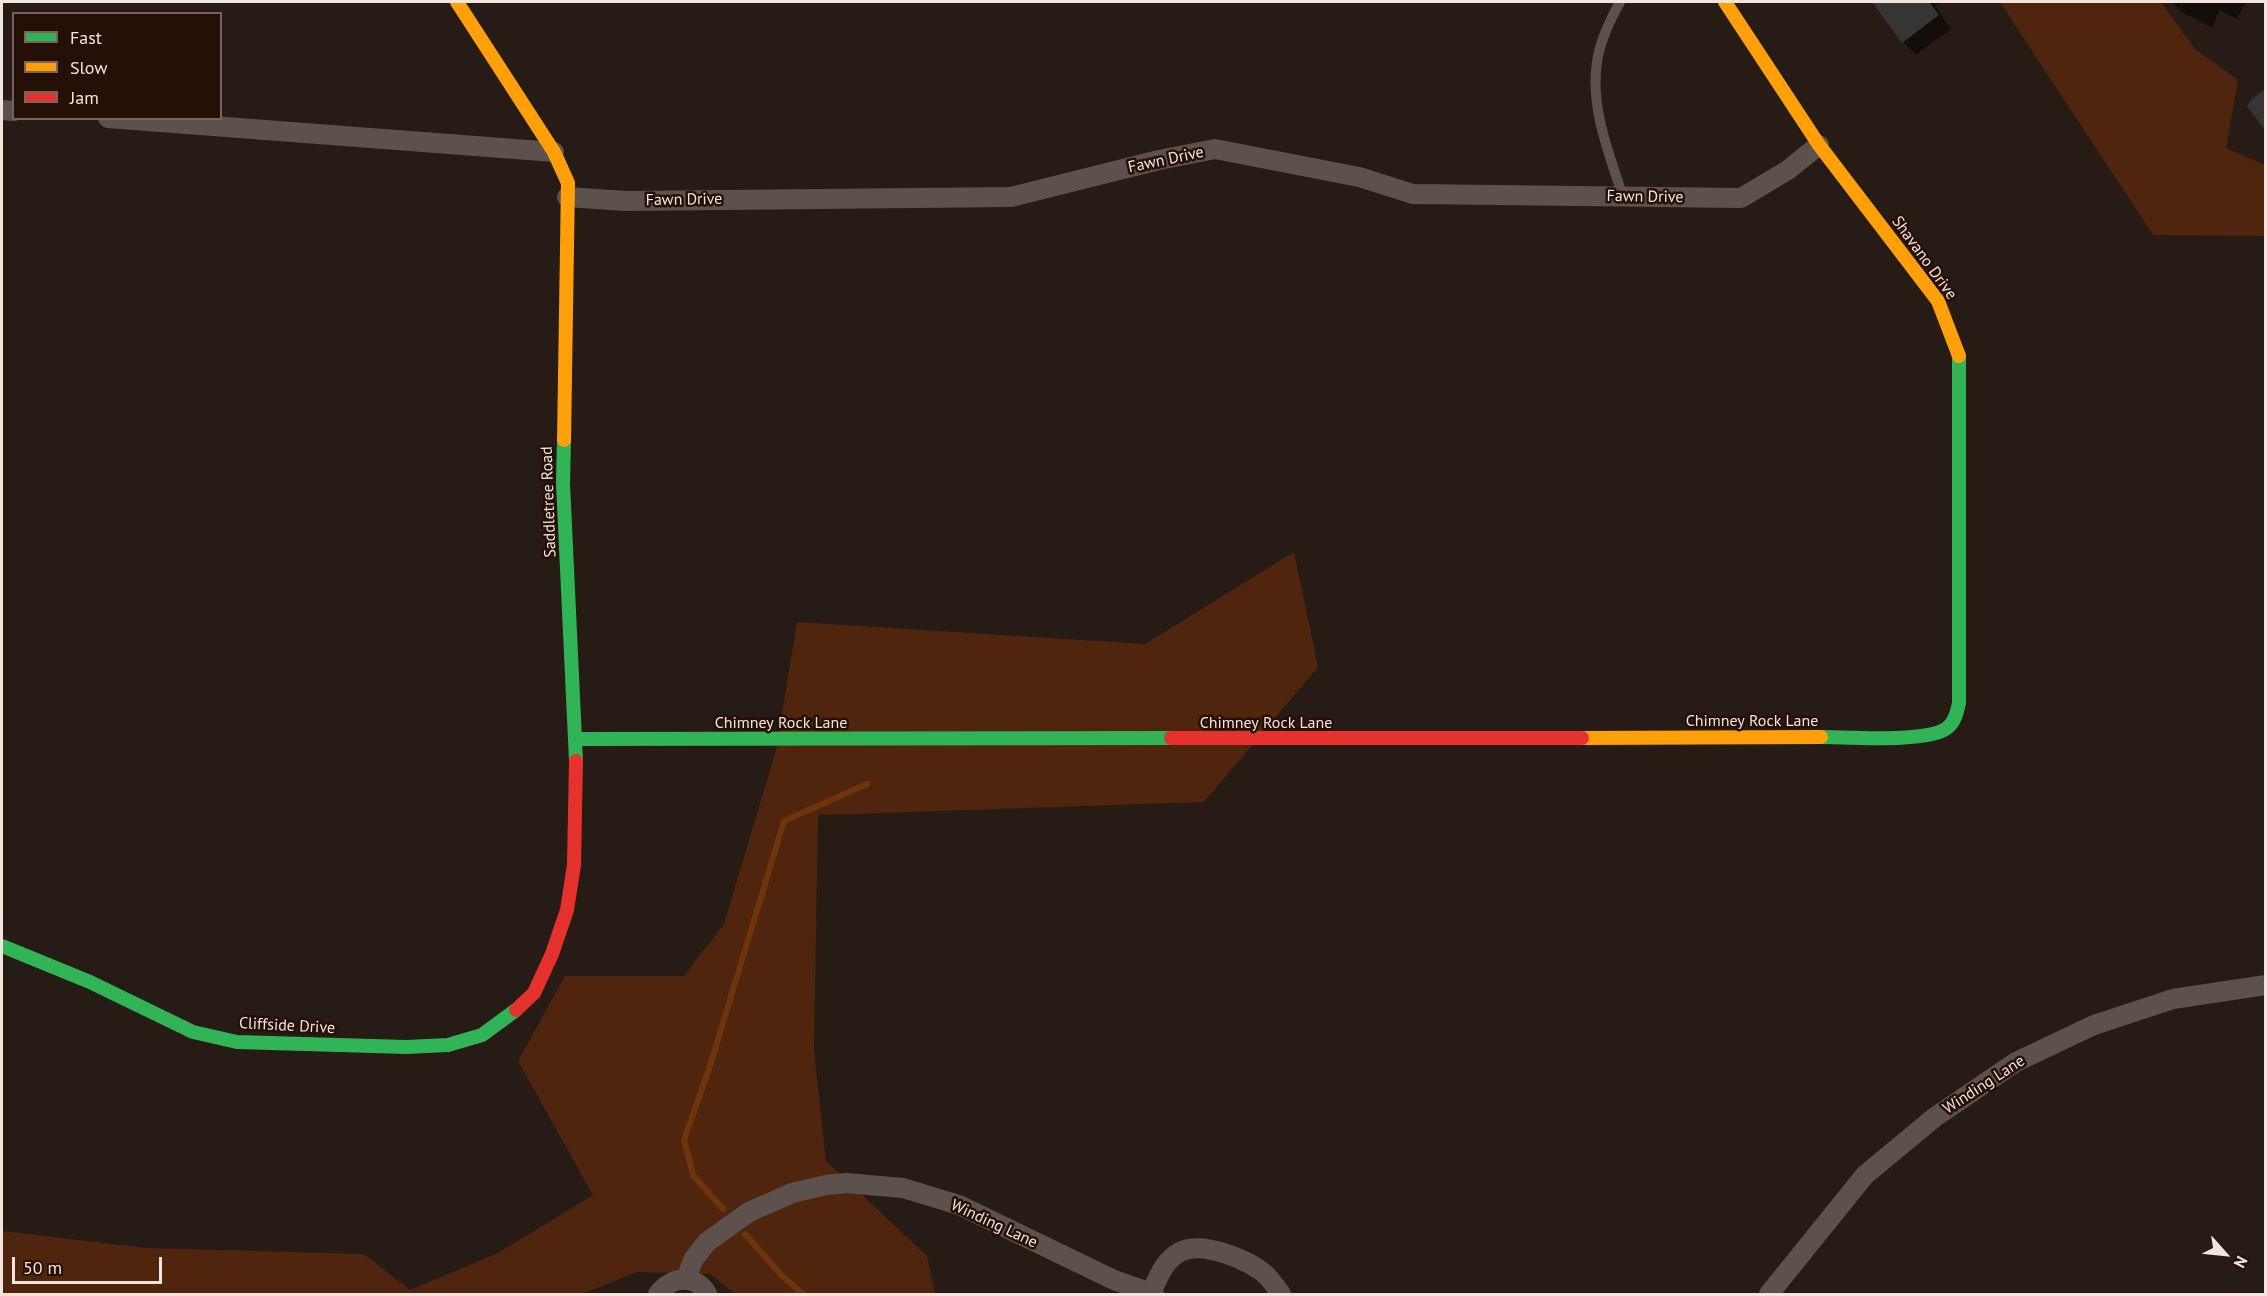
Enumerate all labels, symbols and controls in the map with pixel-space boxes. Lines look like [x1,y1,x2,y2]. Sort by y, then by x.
legend [12,12,222,120]
text: Fast [70,26,102,49]
text: Slow [70,56,108,79]
text: Jam [70,86,99,109]
street label: Fawn Drive [1126,143,1206,177]
street label: Fawn Drive [1606,187,1684,207]
street label: Fawn Drive [645,190,723,210]
street label: Shavano Drive [1887,213,1961,303]
street label: Saddletree Road [537,446,561,558]
street label: Chimney Rock Lane [1686,711,1818,731]
street label: Chimney Rock Lane [715,713,847,733]
street label: Chimney Rock Lane [1200,713,1332,733]
street label: Cliffside Drive [238,1014,336,1038]
street label: Winding Lane [1940,1051,2028,1119]
street label: Winding Lane [948,1196,1040,1252]
north arrow [2195,1224,2255,1284]
scale bar [15,1245,165,1283]
text: N [2230,1253,2252,1271]
text: 50 m [23,1256,62,1279]

